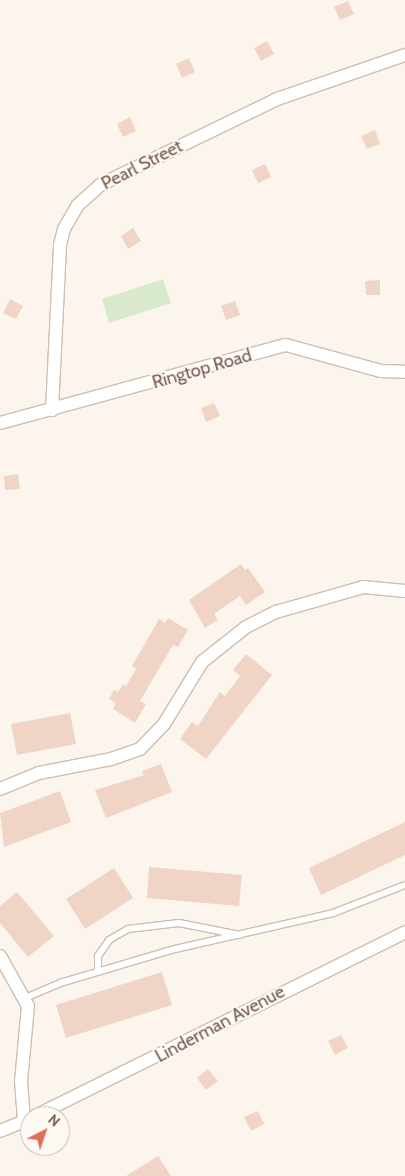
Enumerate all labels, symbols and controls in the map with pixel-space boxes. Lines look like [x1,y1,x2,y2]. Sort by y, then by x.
street label: Pearl Street [98,135,186,195]
street label: Ringtop Road [150,344,254,394]
street label: Linderman Avenue [152,981,288,1067]
north arrow [20,1106,70,1156]
text: N [45,1110,64,1130]

